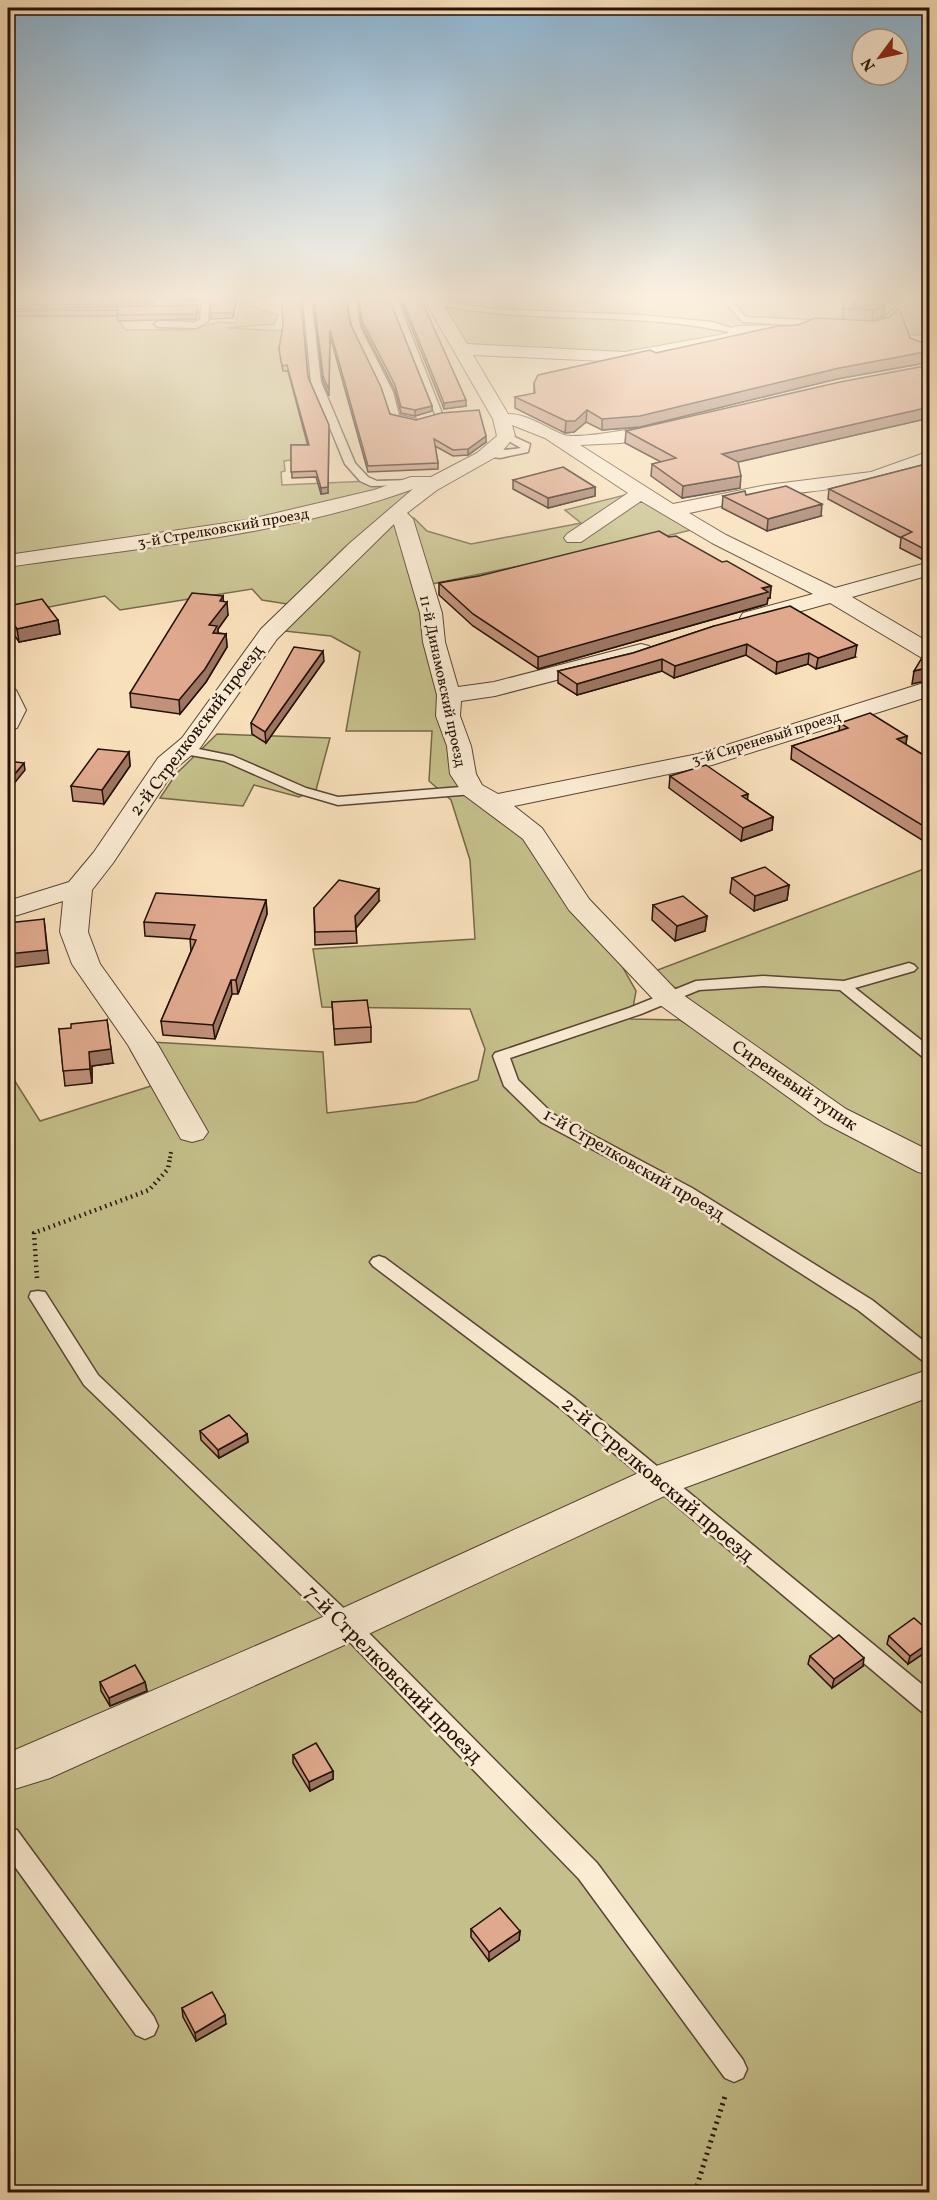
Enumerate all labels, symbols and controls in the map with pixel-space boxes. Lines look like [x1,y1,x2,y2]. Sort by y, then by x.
north arrow [850,27,910,87]
text: N [857,53,881,75]
street label: 3-й Стрелковский проезд [136,504,311,555]
street label: 11-й Динамовский проезд [413,593,470,770]
street label: 2-й Стрелковский проезд [124,640,270,822]
street label: 3-й Сиреневый проезд [689,707,844,772]
street label: Сиреневый тупик [726,1035,862,1138]
street label: 1-й Стрелковский проезд [538,1103,728,1227]
street label: 2-й Стрелковский проезд [554,1391,760,1570]
street label: 7-й Стрелковский проезд [297,1579,489,1771]

